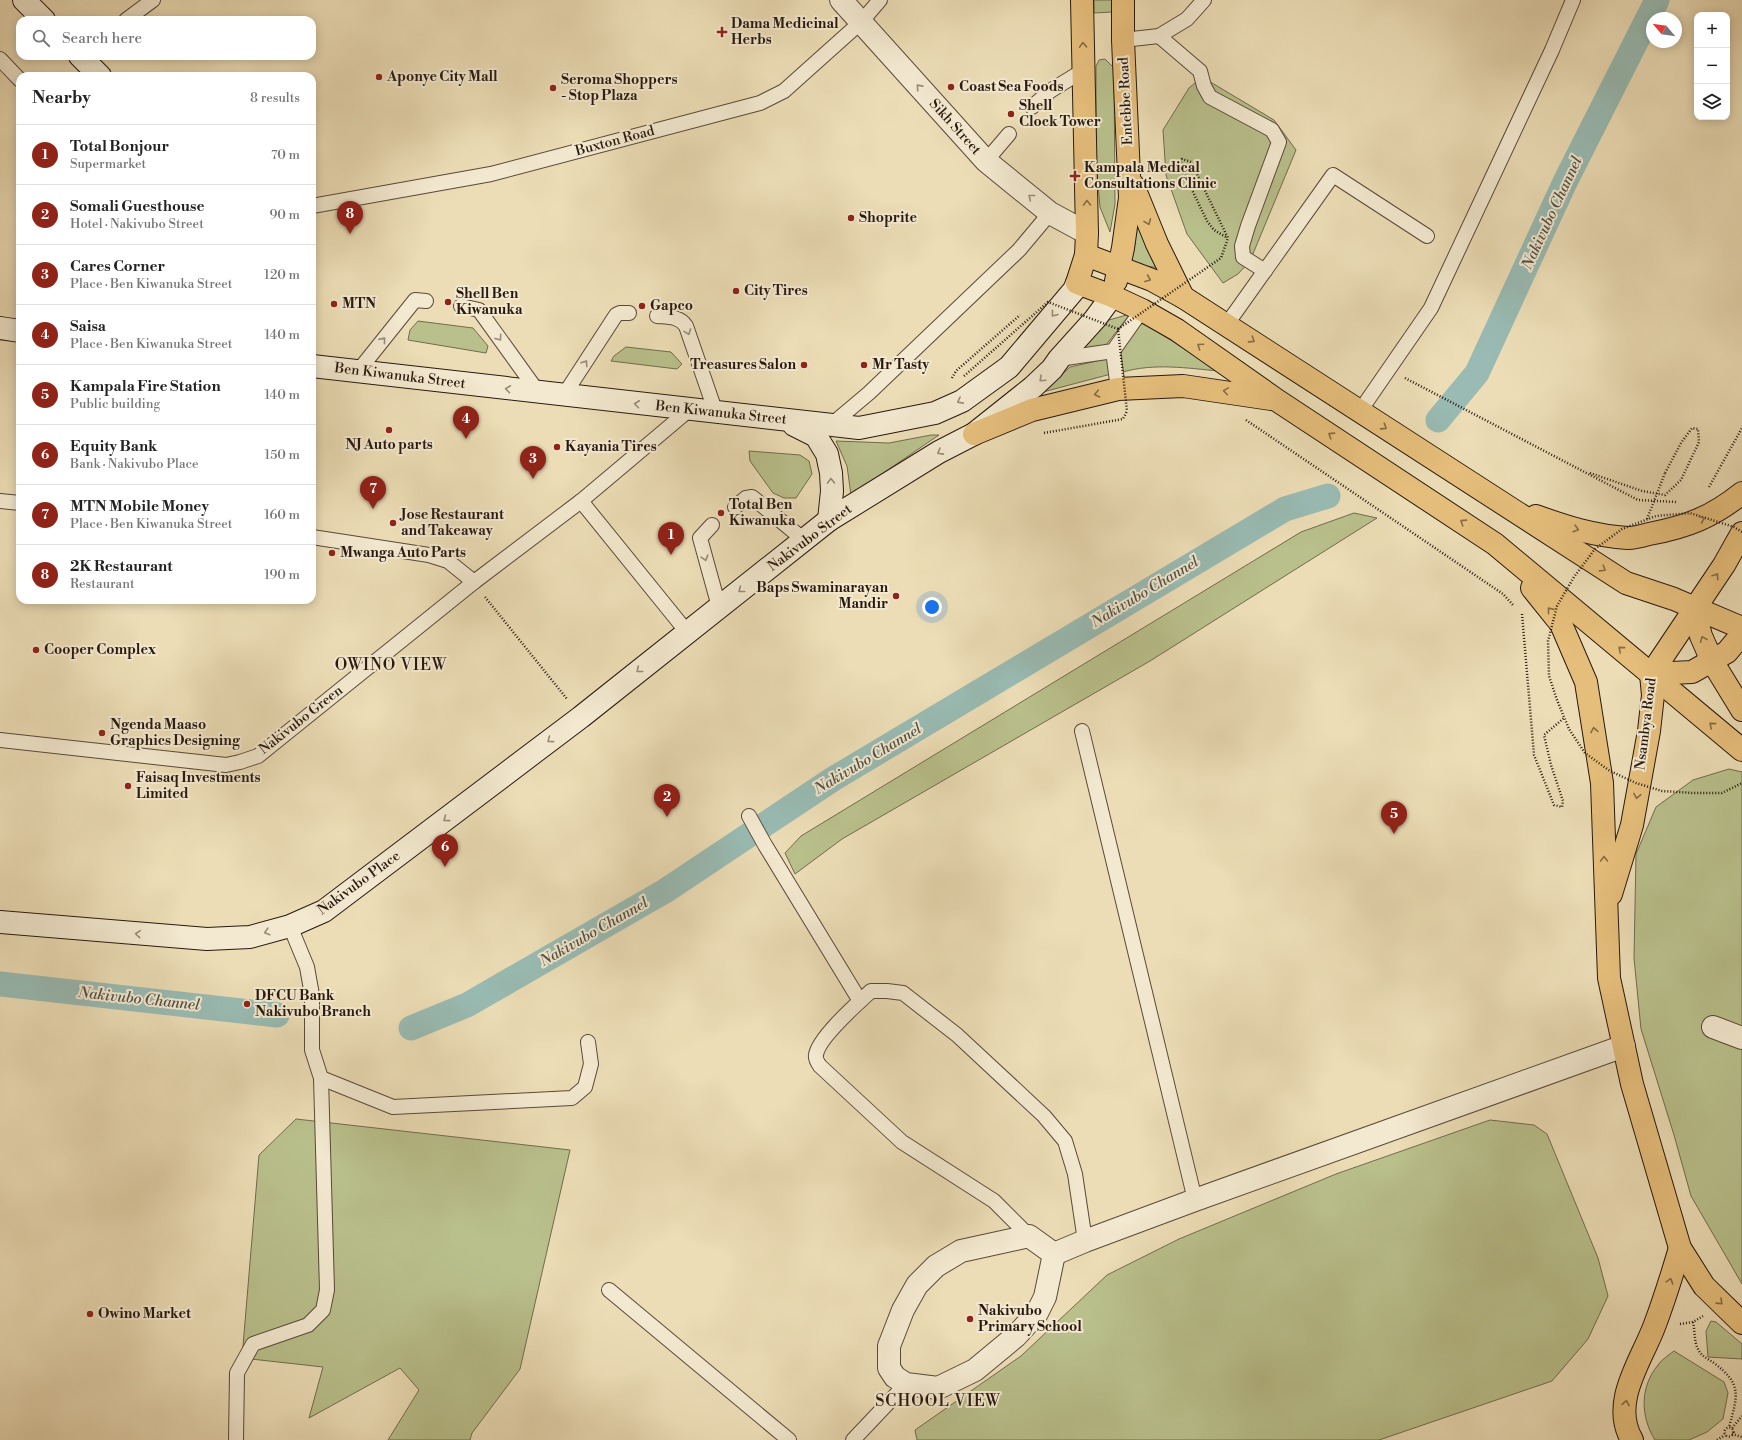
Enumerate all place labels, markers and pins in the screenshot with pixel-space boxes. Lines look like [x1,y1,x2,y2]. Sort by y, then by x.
place label: Dama Medicinal Herbs [731,15,839,49]
marker: Dama Medicinal Herbs [716,26,728,38]
place label: Aponye City Mall [386,68,498,86]
place label: Seroma Shoppers - Stop Plaza [561,71,678,105]
marker: Aponye City Mall [374,72,384,82]
place label: Coast Sea Foods [959,78,1063,96]
marker: Coast Sea Foods [946,82,956,92]
marker: Seroma Shoppers - Stop Plaza [548,83,558,93]
place label: Shell Clock Tower [1019,97,1101,131]
marker: Shell Clock Tower [1006,109,1016,119]
place label: Kampala Medical Consultations Clinic [1084,159,1217,193]
marker: Kampala Medical Consultations Clinic [1069,170,1081,182]
pin: 8 [337,201,363,234]
place label: Shoprite [859,209,917,227]
marker: Shoprite [846,213,856,223]
place label: City Tires [744,282,808,300]
place label: Shell Ben Kiwanuka [456,285,523,319]
marker: City Tires [731,286,741,296]
place label: MTN [342,295,376,313]
marker: Shell Ben Kiwanuka [443,297,453,307]
place label: Gapco [650,297,693,315]
marker: MTN [329,299,339,309]
marker: Gapco [637,301,647,311]
place label: Treasures Salon [690,356,796,374]
place label: Mr Tasty [872,356,930,374]
marker: Treasures Salon [799,360,809,370]
marker: Mr Tasty [859,360,869,370]
pin: 4 [453,406,479,439]
marker: NJ Auto parts [384,425,394,435]
place label: NJ Auto parts [345,436,433,454]
place label: Kayania Tires [565,438,657,456]
marker: Kayania Tires [552,442,562,452]
pin: 3 [520,446,546,479]
pin: 7 [360,476,386,509]
place label: Total Ben Kiwanuka [729,496,796,530]
place label: Jose Restaurant and Takeaway [399,506,505,540]
marker: Total Ben Kiwanuka [716,508,726,518]
marker: Jose Restaurant and Takeaway [388,518,398,528]
pin: 1 [658,522,684,555]
place label: Mwanga Auto Parts [340,544,466,562]
marker: Mwanga Auto Parts [327,548,337,558]
place label: Baps Swaminarayan Mandir [756,579,888,613]
marker: Baps Swaminarayan Mandir [891,591,901,601]
place label: Cooper Complex [44,641,157,659]
marker: Cooper Complex [31,645,41,655]
place label: Ngenda Maaso Graphics Designing [110,716,241,750]
marker: Ngenda Maaso Graphics Designing [97,728,107,738]
place label: Faisaq Investments Limited [136,769,261,803]
marker: Faisaq Investments Limited [123,781,133,791]
pin: 2 [654,784,680,817]
pin: 5 [1381,801,1407,834]
pin: 6 [432,834,458,867]
place label: DFCU Bank Nakivubo Branch [255,987,371,1021]
marker: DFCU Bank Nakivubo Branch [242,999,252,1009]
place label: Nakivubo Primary School [978,1302,1082,1336]
place label: Owino Market [98,1305,192,1323]
marker: Owino Market [85,1309,95,1319]
marker: Nakivubo Primary School [965,1314,975,1324]

